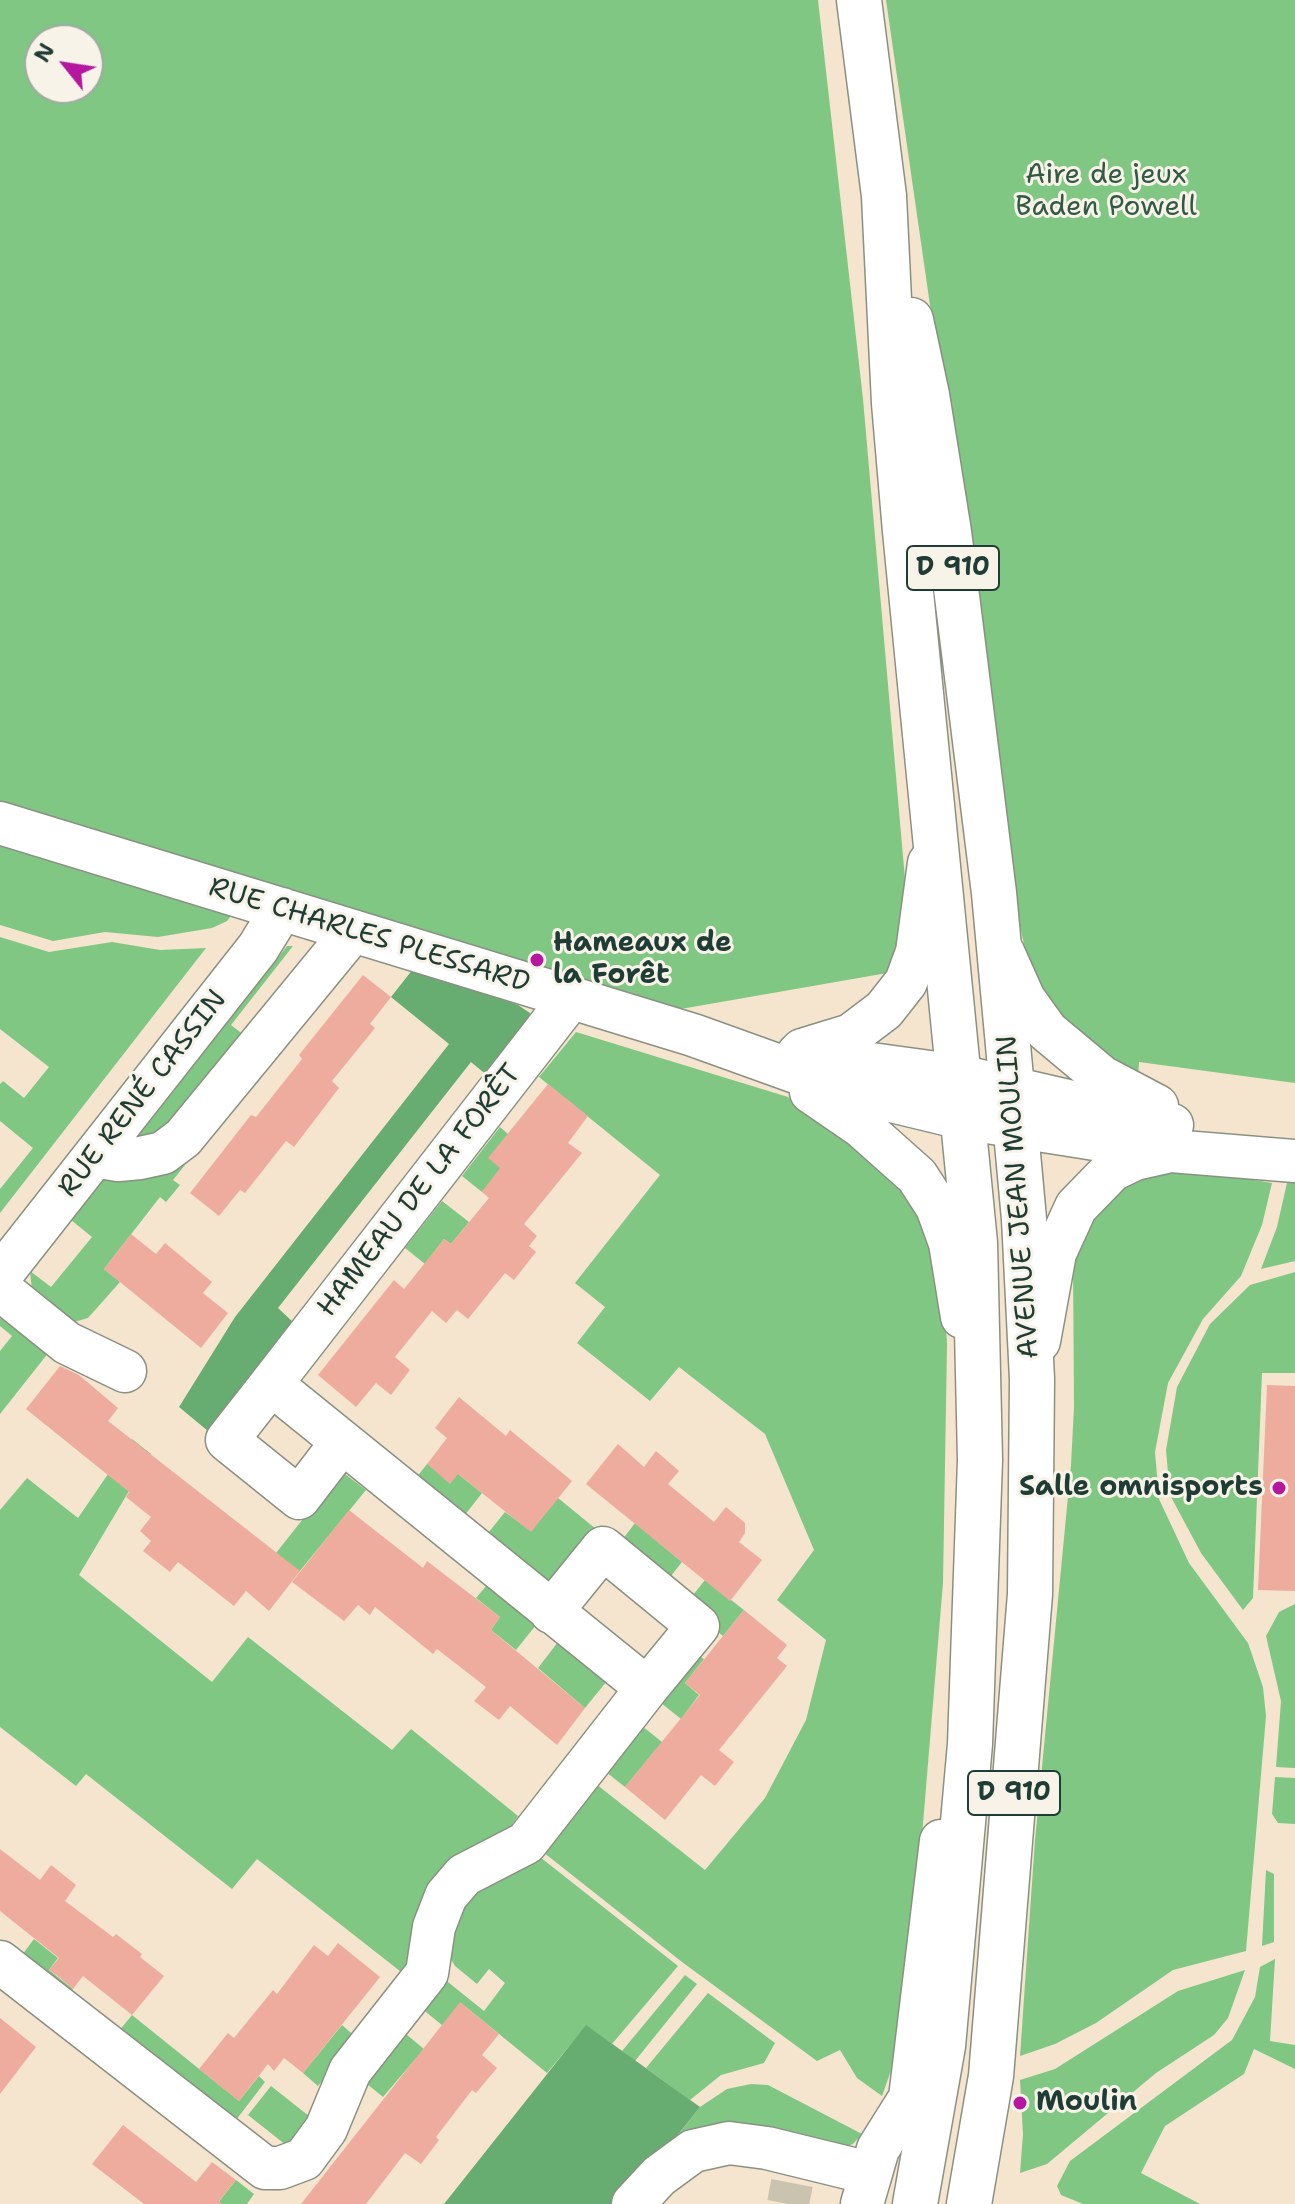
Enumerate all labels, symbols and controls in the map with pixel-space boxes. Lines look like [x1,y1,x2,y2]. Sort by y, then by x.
north arrow [24,24,104,104]
text: N [28,38,61,68]
park label: Aire de jeux Baden Powell [1015,159,1197,225]
road number: D 910 [907,546,999,590]
street label: RUE CHARLES PLESSARD [204,871,534,1001]
place label: Hameaux de la Forêt [553,927,732,993]
marker: Hameaux de la Forêt [528,951,546,969]
street label: RUE RENÉ CASSIN [52,984,234,1204]
street label: AVENUE JEAN MOULIN [991,1034,1047,1360]
street label: HAMEAU DE LA FORÊT [311,1058,529,1324]
place label: Salle omnisports [1019,1471,1263,1505]
marker: Salle omnisports [1270,1479,1288,1497]
road number: D 910 [968,1771,1060,1815]
place label: Moulin [1036,2086,1137,2120]
marker: Moulin [1011,2094,1029,2112]

